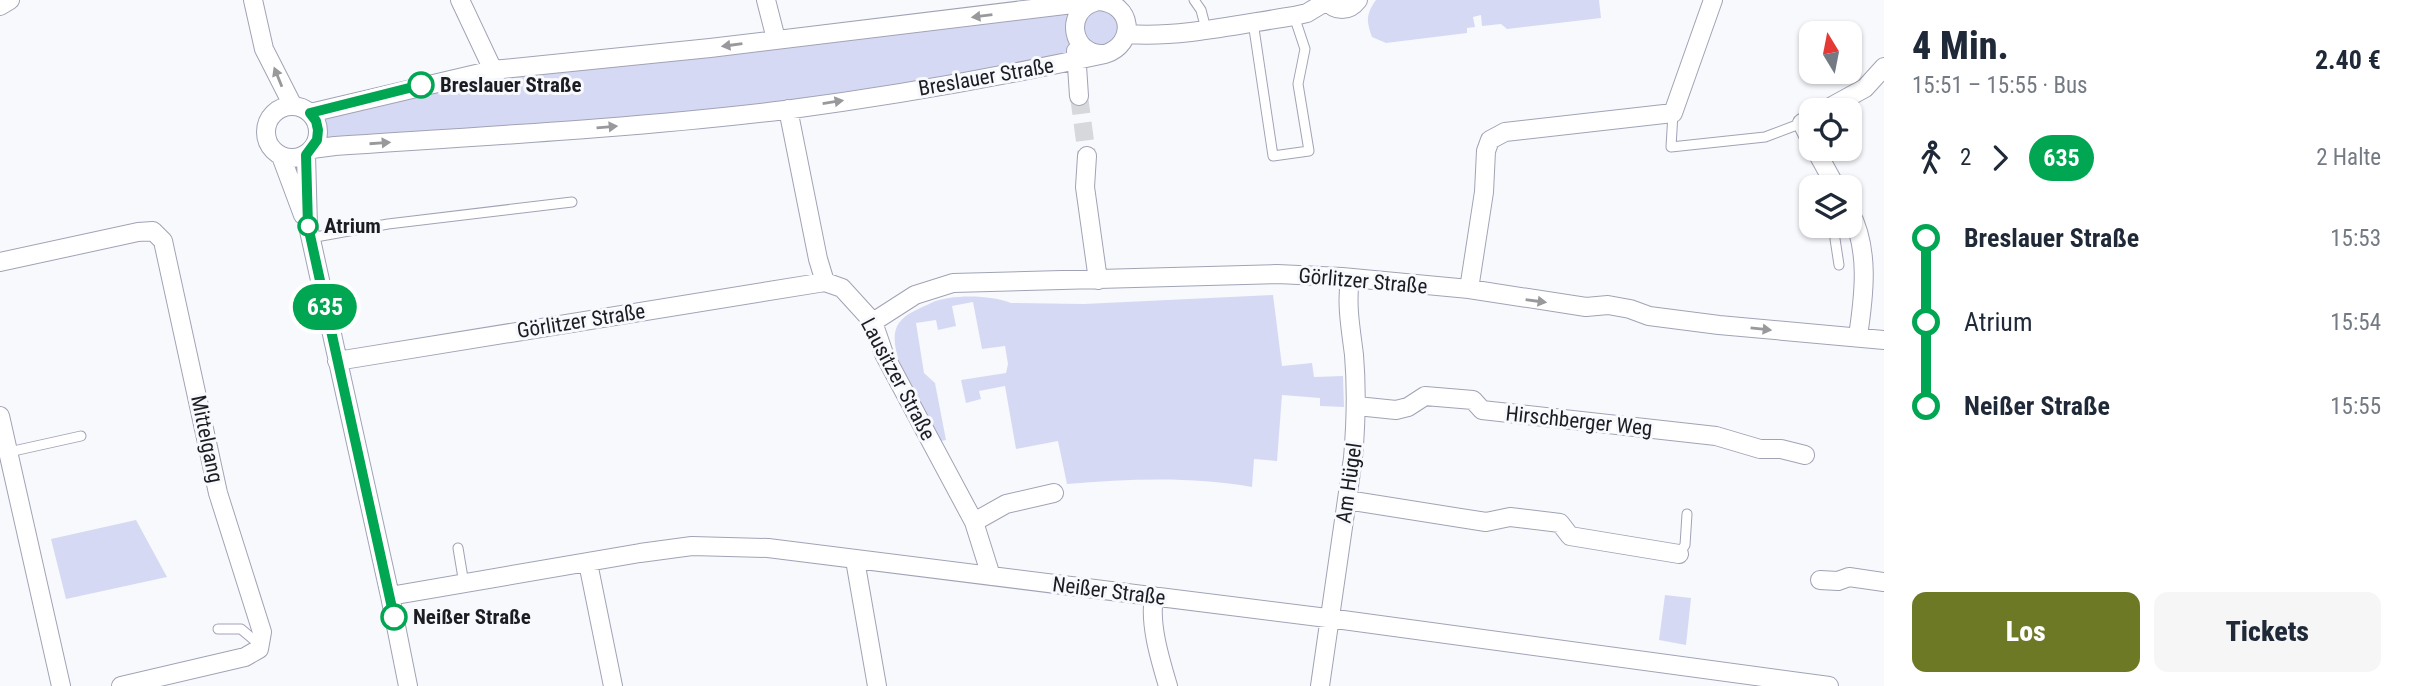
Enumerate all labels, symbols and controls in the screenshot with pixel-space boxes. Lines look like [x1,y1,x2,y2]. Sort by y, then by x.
one-way arrow [971,10,993,21]
north arrow [1799,21,1862,84]
map controls [1799,21,1862,238]
text: 4 Min. [1912,24,2009,68]
one-way arrow [721,40,743,51]
text: 2.40 € [2315,45,2381,75]
street label: Breslauer Straße [916,53,1056,101]
one-way arrow [273,67,284,88]
marker: Breslauer Straße [408,72,434,98]
text: 15:51 – 15:55 · Bus [1912,72,2088,99]
place label: Breslauer Straße [440,73,582,97]
one-way arrow [822,96,844,107]
button: locate [1799,98,1862,161]
one-way arrow [596,121,618,132]
one-way arrow [369,137,391,148]
icon: walk [1912,139,1950,177]
icon: forward [1981,139,2019,177]
text: 2 [1960,144,1971,171]
text: 635 [2043,144,2080,172]
text: 2 Halte [2316,144,2381,171]
button: layers [1799,175,1862,238]
place label: Atrium [324,214,381,238]
marker: Atrium [298,216,318,236]
text: Breslauer Straße [1964,223,2139,253]
text: 15:53 [2330,225,2381,252]
street label: Görlitzer Straße [1298,263,1429,299]
line badge: 635 [285,284,365,330]
text: 635 [307,293,343,321]
one-way arrow [1525,295,1547,306]
street label: Görlitzer Straße [515,299,647,343]
text: Atrium [1964,307,2033,337]
text: 15:54 [2330,309,2381,336]
street label: Lausitzer Straße [856,314,940,444]
one-way arrow [1750,324,1772,335]
text: Neißer Straße [1964,391,2110,421]
street label: Mittelgang [186,393,228,485]
text: 15:55 [2330,393,2381,420]
street label: Hirschberger Weg [1504,401,1654,441]
street label: Am Hügel [1331,441,1367,525]
street label: Neißer Straße [1051,572,1167,610]
button: Los [1912,592,2140,672]
button: Tickets [2154,592,2381,672]
marker: Neißer Straße [381,604,407,630]
place label: Neißer Straße [413,605,531,629]

